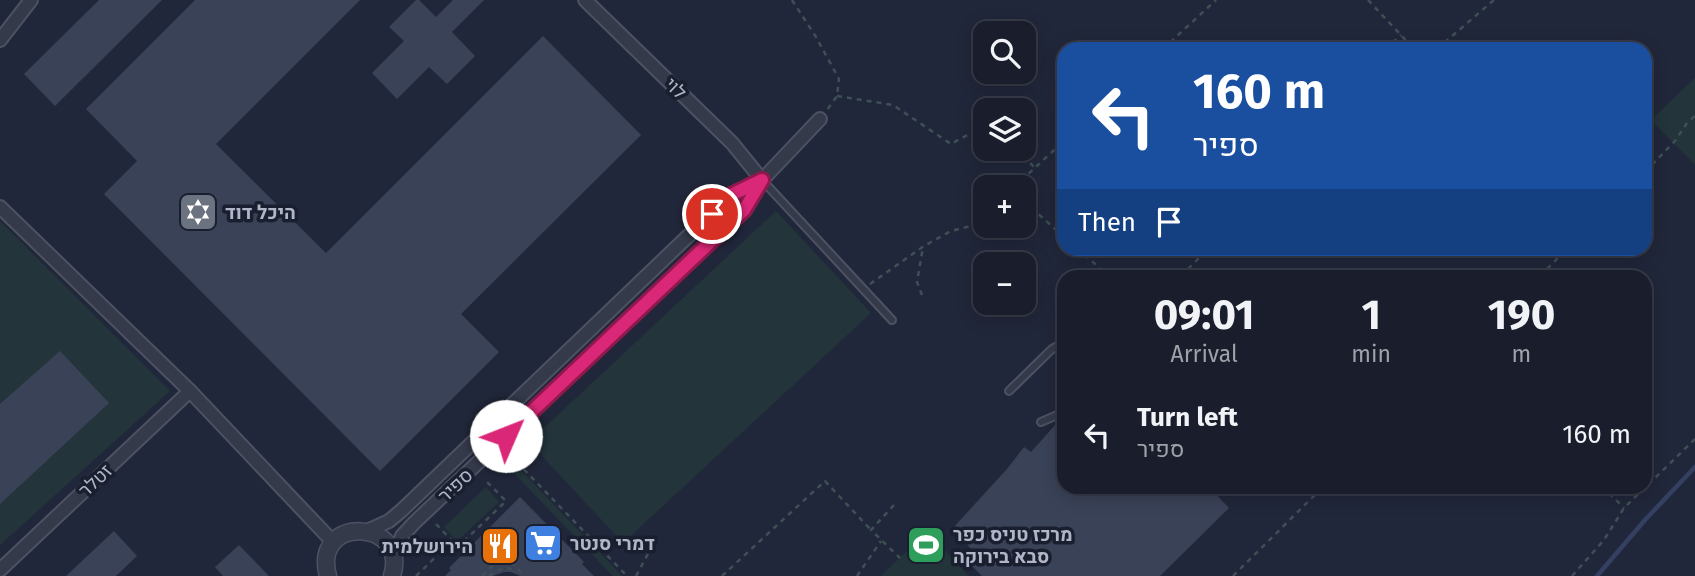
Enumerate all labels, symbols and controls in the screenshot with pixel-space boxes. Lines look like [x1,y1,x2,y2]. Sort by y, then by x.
map controls [973,21,1036,315]
button: search [973,21,1036,84]
text: 160 m [1193,62,1325,121]
icon: left [1078,70,1169,161]
street label: לוי [660,73,691,104]
button: layers [973,98,1036,161]
text: ספיר [1193,126,1259,164]
button: + [973,175,1036,238]
pin [682,184,742,244]
synagogue icon: היכל דוד [177,191,219,233]
icon: arrive [693,195,731,233]
place label: היכל דוד [225,201,296,224]
icon: arrive [1150,203,1188,241]
text: Then [1078,207,1136,238]
button: − [973,252,1036,315]
text: 09:01 [1154,290,1255,340]
text: 1 [1361,290,1381,340]
text: 190 [1488,290,1555,340]
text: Arrival [1170,340,1238,368]
text: min [1351,340,1391,368]
text: m [1512,340,1531,368]
position arrow [469,399,543,473]
text: Turn left [1137,402,1238,433]
icon: left [1078,416,1116,454]
text: 160 m [1562,419,1631,450]
text: ספיר [1137,435,1184,463]
street label: זטלר [74,459,117,502]
street label: ספיר [433,464,477,507]
supermarket icon: דמרי סנטר [522,522,564,564]
place label: מרכז טניס כפר סבא בירוקה [953,523,1073,568]
sports icon: מרכז טניס כפר סבא בירוקה [905,524,947,566]
restaurant icon: הירושלמית [479,525,521,567]
place label: דמרי סנטר [570,532,655,555]
place label: הירושלמית [381,535,473,558]

